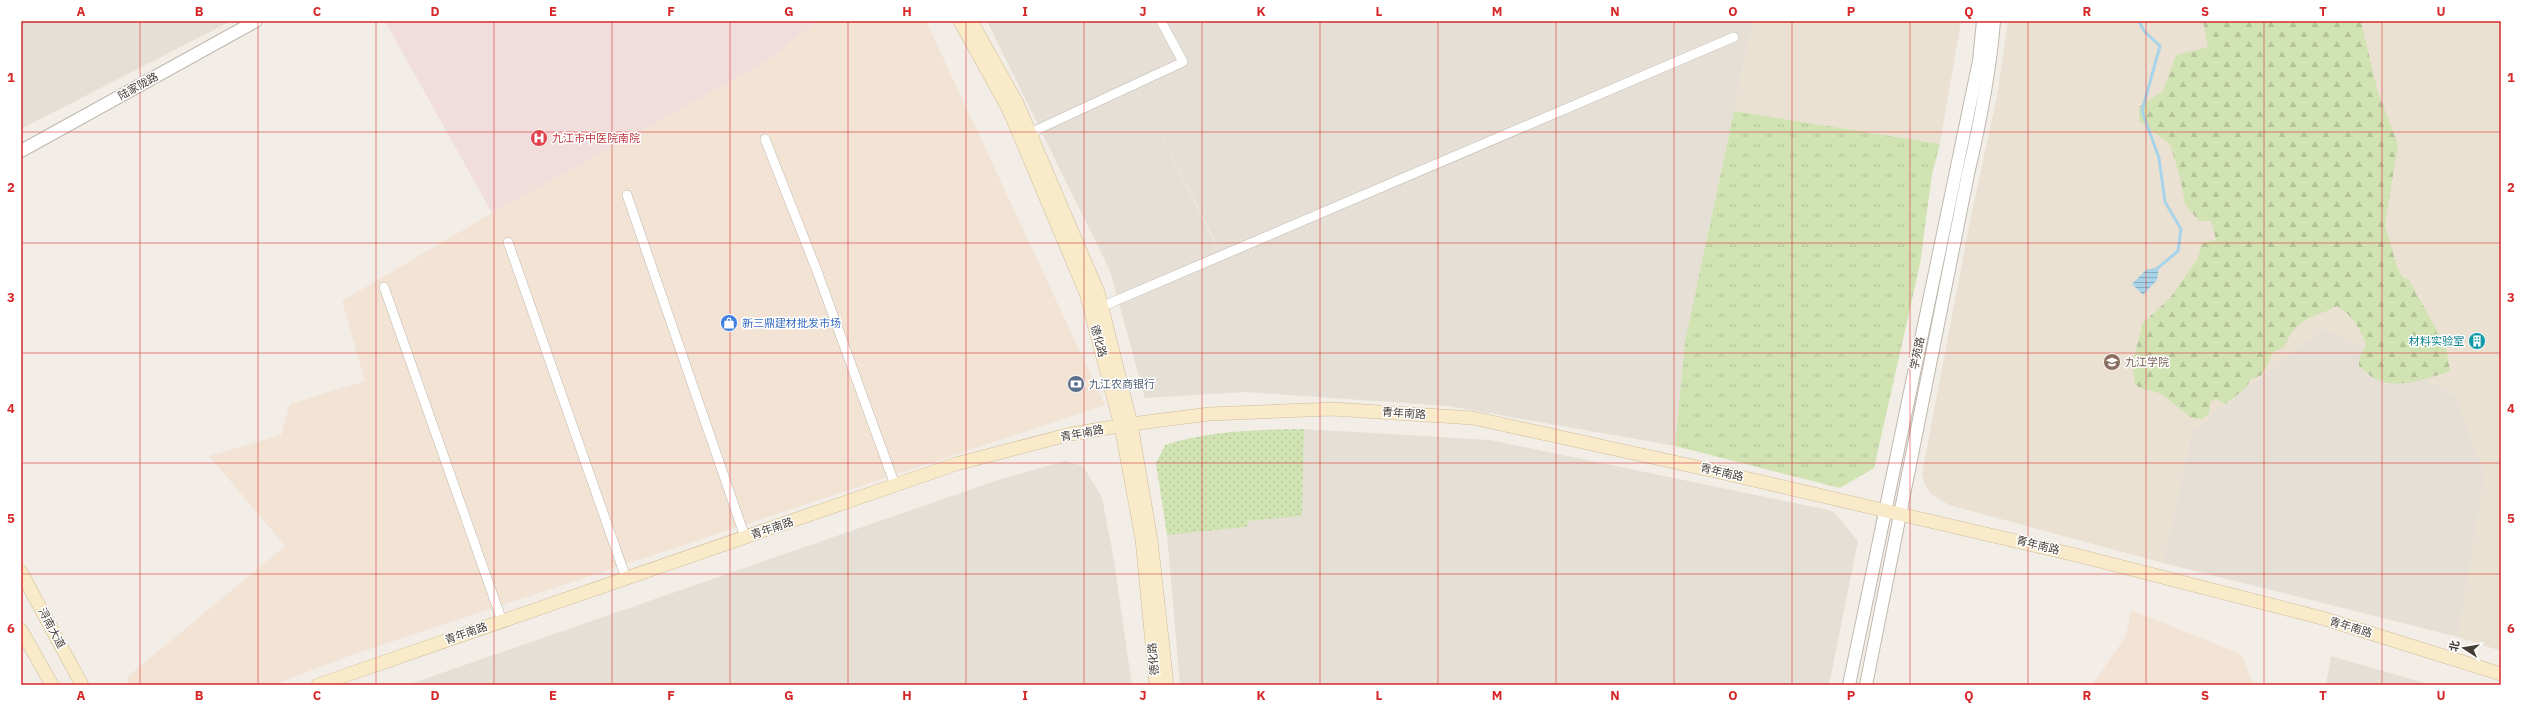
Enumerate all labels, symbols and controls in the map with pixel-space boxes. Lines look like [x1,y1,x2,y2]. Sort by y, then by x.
text: A [77,3,86,20]
text: B [195,3,204,20]
text: C [313,3,322,20]
text: D [430,3,440,20]
text: E [549,3,557,20]
text: F [667,3,675,20]
text: G [784,3,794,20]
text: H [902,3,912,20]
text: I [1022,3,1028,20]
text: J [1139,3,1147,20]
text: K [1256,3,1266,20]
text: L [1376,3,1383,20]
text: M [1492,3,1502,20]
text: N [1610,3,1620,20]
text: O [1728,3,1738,20]
text: P [1847,3,1856,20]
text: Q [1964,3,1974,20]
text: R [2083,3,2092,20]
text: S [2201,3,2209,20]
text: T [2319,3,2327,20]
text: U [2436,3,2446,20]
text: 1 [7,69,15,86]
street label: 陆家陇路 [115,69,161,103]
text: 1 [2507,69,2515,86]
hospital icon: 九江市中医院南院 [529,128,549,148]
place label: 九江市中医院南院 [552,131,640,145]
text: 2 [7,179,15,196]
text: 2 [2507,179,2515,196]
text: 3 [7,289,15,306]
text: 3 [2507,289,2515,306]
shop icon: 新三鼎建材批发市场 [719,313,739,333]
place label: 新三鼎建材批发市场 [742,316,841,330]
street label: 德化路 [1088,323,1110,359]
building icon: 材料实验室 [2467,331,2487,351]
place label: 材料实验室 [2409,334,2464,348]
street label: 学苑路 [1907,335,1927,371]
school or university icon: 九江学院 [2102,352,2122,372]
place label: 九江学院 [2125,355,2169,369]
bank icon: 九江农商银行 [1066,374,1086,394]
place label: 九江农商银行 [1089,377,1155,391]
text: 4 [7,400,15,417]
text: 4 [2507,400,2515,417]
street label: 青年南路 [1382,404,1426,422]
street label: 青年南路 [1059,422,1105,444]
street label: 青年南路 [1699,460,1745,484]
text: 5 [7,510,15,527]
text: 5 [2507,510,2515,527]
street label: 青年南路 [749,514,795,542]
street label: 青年南路 [2015,533,2061,557]
street label: 浔南大道 [35,605,69,651]
street label: 青年南路 [2328,614,2374,640]
street label: 青年南路 [443,619,489,647]
text: 6 [7,620,15,637]
text: 6 [2507,620,2515,637]
north arrow [2444,628,2484,668]
text: 北 [2446,639,2462,653]
street label: 德化路 [1145,642,1161,676]
text: A [77,687,86,704]
text: B [195,687,204,704]
text: C [313,687,322,704]
text: D [430,687,440,704]
text: E [549,687,557,704]
text: F [667,687,675,704]
text: G [784,687,794,704]
text: H [902,687,912,704]
text: I [1022,687,1028,704]
text: J [1139,687,1147,704]
text: K [1256,687,1266,704]
text: L [1376,687,1383,704]
text: M [1492,687,1502,704]
text: N [1610,687,1620,704]
text: O [1728,687,1738,704]
text: P [1847,687,1856,704]
text: Q [1964,687,1974,704]
text: R [2083,687,2092,704]
text: S [2201,687,2209,704]
text: T [2319,687,2327,704]
text: U [2436,687,2446,704]

